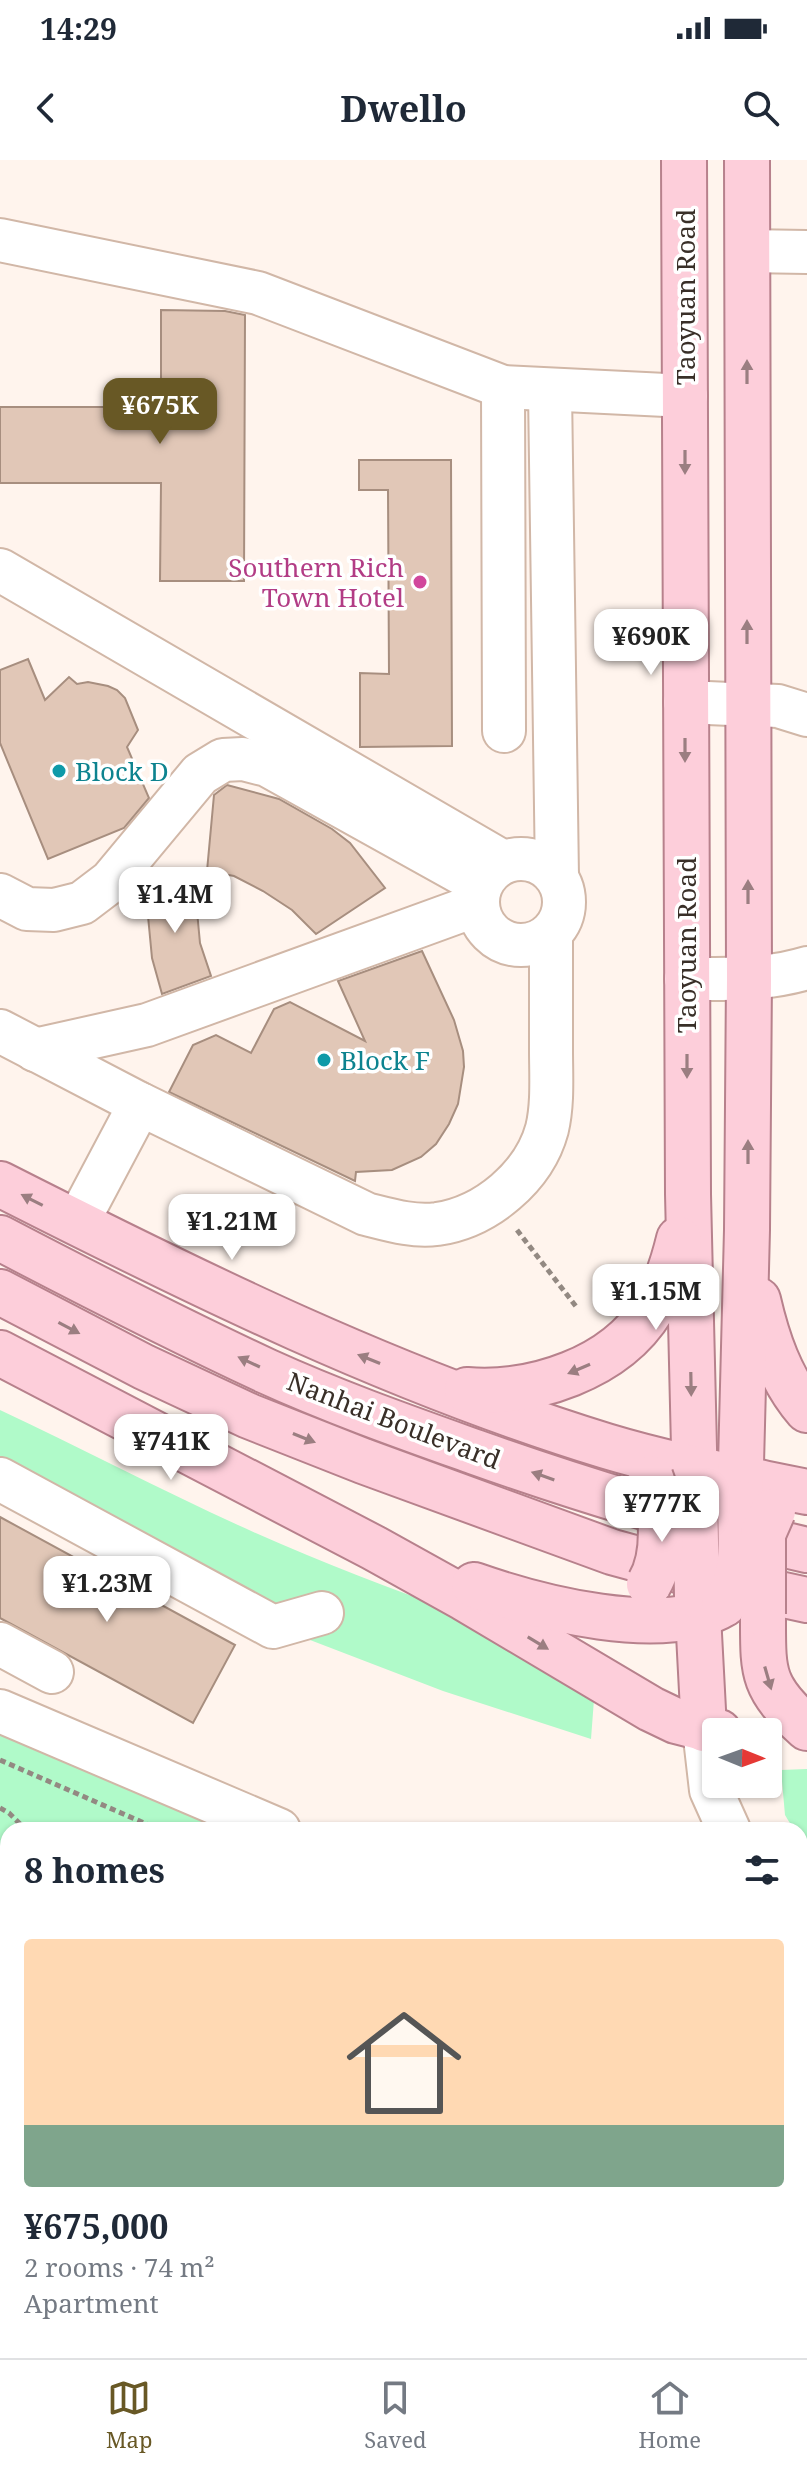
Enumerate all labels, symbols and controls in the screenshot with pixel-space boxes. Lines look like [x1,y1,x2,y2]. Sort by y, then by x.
text: 14:29 [40,8,117,49]
text: Dwello [340,84,467,133]
icon: back [24,86,68,130]
icon: search [739,86,783,130]
street label: Taoyuan Road [667,209,703,385]
one-way arrow [741,359,753,384]
pin: ¥675K [104,378,216,446]
text: ¥675K [121,386,199,422]
one-way arrow [679,450,691,475]
place label: Southern Rich Town Hotel [228,549,404,615]
marker: Southern Rich Town Hotel [411,573,429,591]
pin: ¥690K [595,609,707,677]
text: ¥690K [612,617,690,653]
one-way arrow [741,619,753,644]
one-way arrow [679,738,691,763]
place label: Block D [75,753,169,789]
marker: Block D [50,762,68,780]
street label: Taoyuan Road [668,857,704,1033]
pin: ¥1.4M [119,867,231,935]
text: ¥1.4M [137,875,213,911]
one-way arrow [742,879,754,904]
place label: Block F [340,1042,430,1078]
marker: Block F [315,1051,333,1069]
one-way arrow [681,1054,693,1079]
one-way arrow [741,1139,754,1164]
one-way arrow [21,1194,44,1207]
pin: ¥1.21M [167,1194,297,1262]
text: ¥1.21M [186,1202,278,1238]
pin: ¥1.15M [591,1264,721,1332]
text: ¥1.15M [610,1272,702,1308]
one-way arrow [58,1321,80,1335]
one-way arrow [357,1353,380,1366]
one-way arrow [237,1355,260,1369]
street label: Nanhai Boulevard [282,1363,506,1477]
one-way arrow [567,1363,590,1376]
one-way arrow [685,1372,697,1397]
pin: ¥741K [115,1414,227,1482]
text: ¥741K [132,1422,210,1458]
one-way arrow [292,1432,316,1445]
one-way arrow [531,1469,555,1482]
pin: ¥777K [606,1476,718,1544]
text: ¥777K [623,1484,701,1520]
pin: ¥1.23M [42,1556,172,1624]
text: ¥1.23M [61,1564,153,1600]
one-way arrow [527,1635,549,1649]
one-way arrow [763,1665,775,1690]
north arrow [702,1718,782,1798]
map controls [702,1718,782,1798]
text: 8 homes [24,1847,165,1893]
icon: filters [740,1848,784,1892]
icon: home [332,1991,476,2135]
text: ¥675,000 [24,2203,168,2249]
text: 2 rooms · 74 m² [24,2249,215,2285]
text: Apartment [24,2285,159,2321]
tab: Map [106,2376,152,2454]
tab: Saved [364,2376,427,2454]
tab: Home [638,2376,701,2454]

